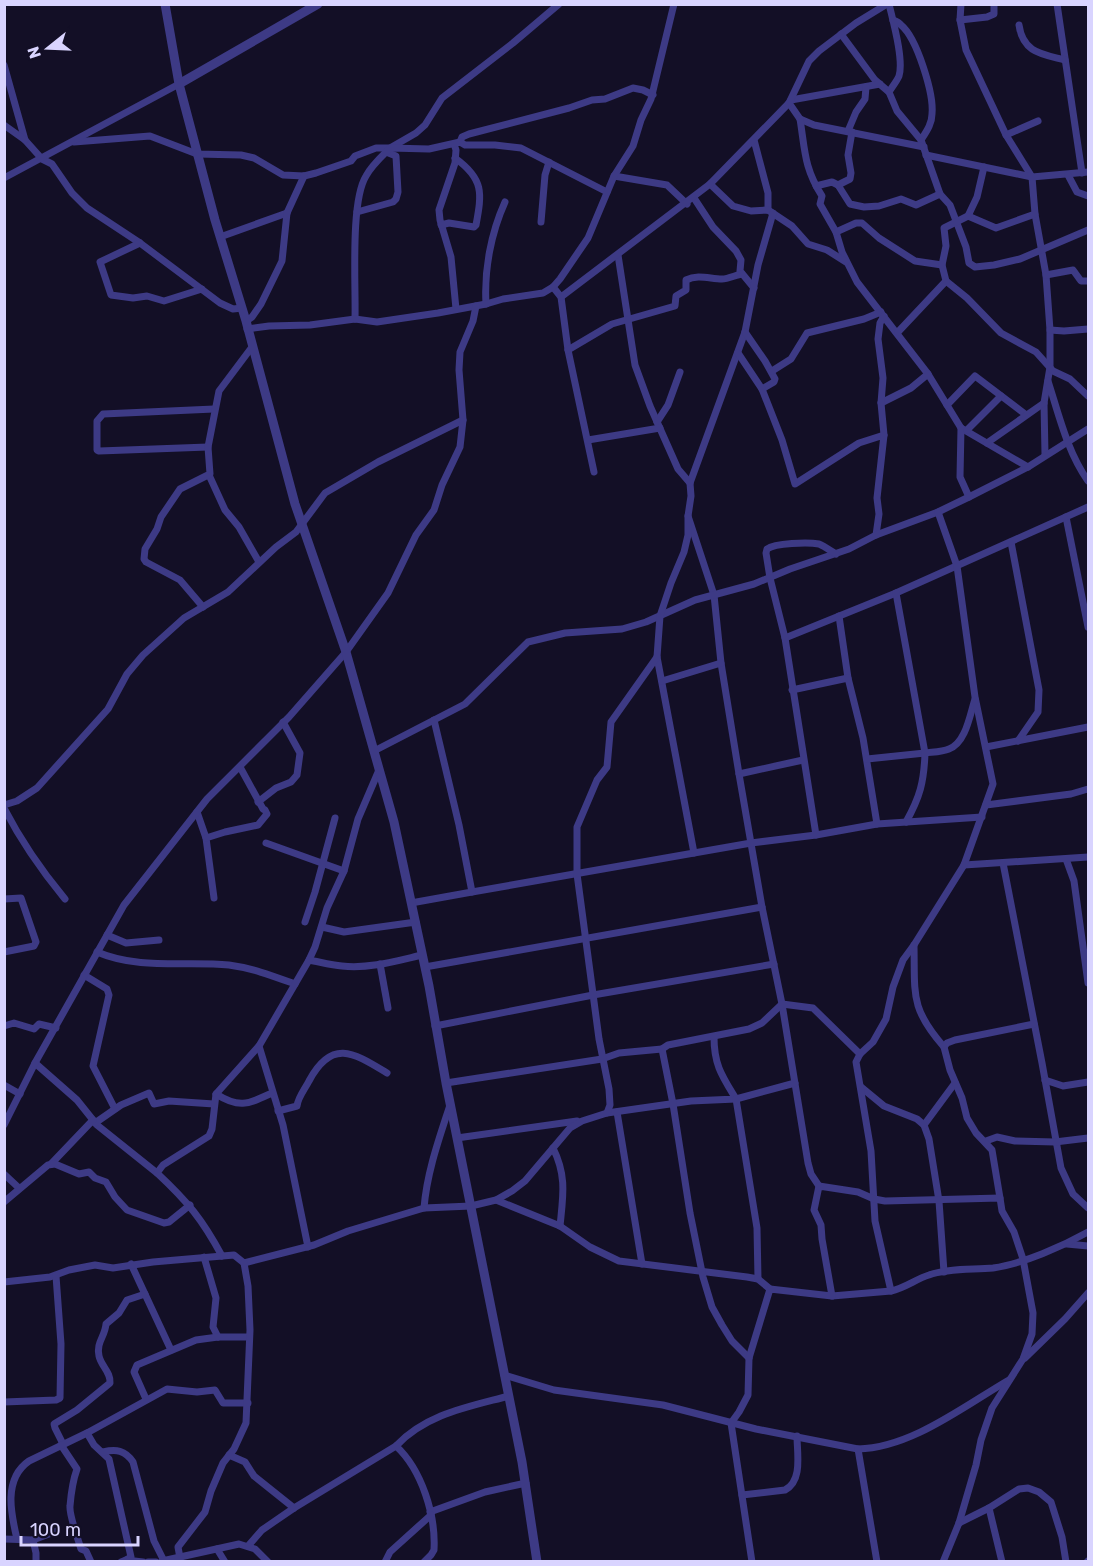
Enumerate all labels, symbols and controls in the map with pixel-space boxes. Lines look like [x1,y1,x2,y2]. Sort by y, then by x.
north arrow [18,18,78,78]
text: N [23,44,45,61]
scale bar [21,1509,138,1547]
text: 100 m [30,1519,81,1541]

